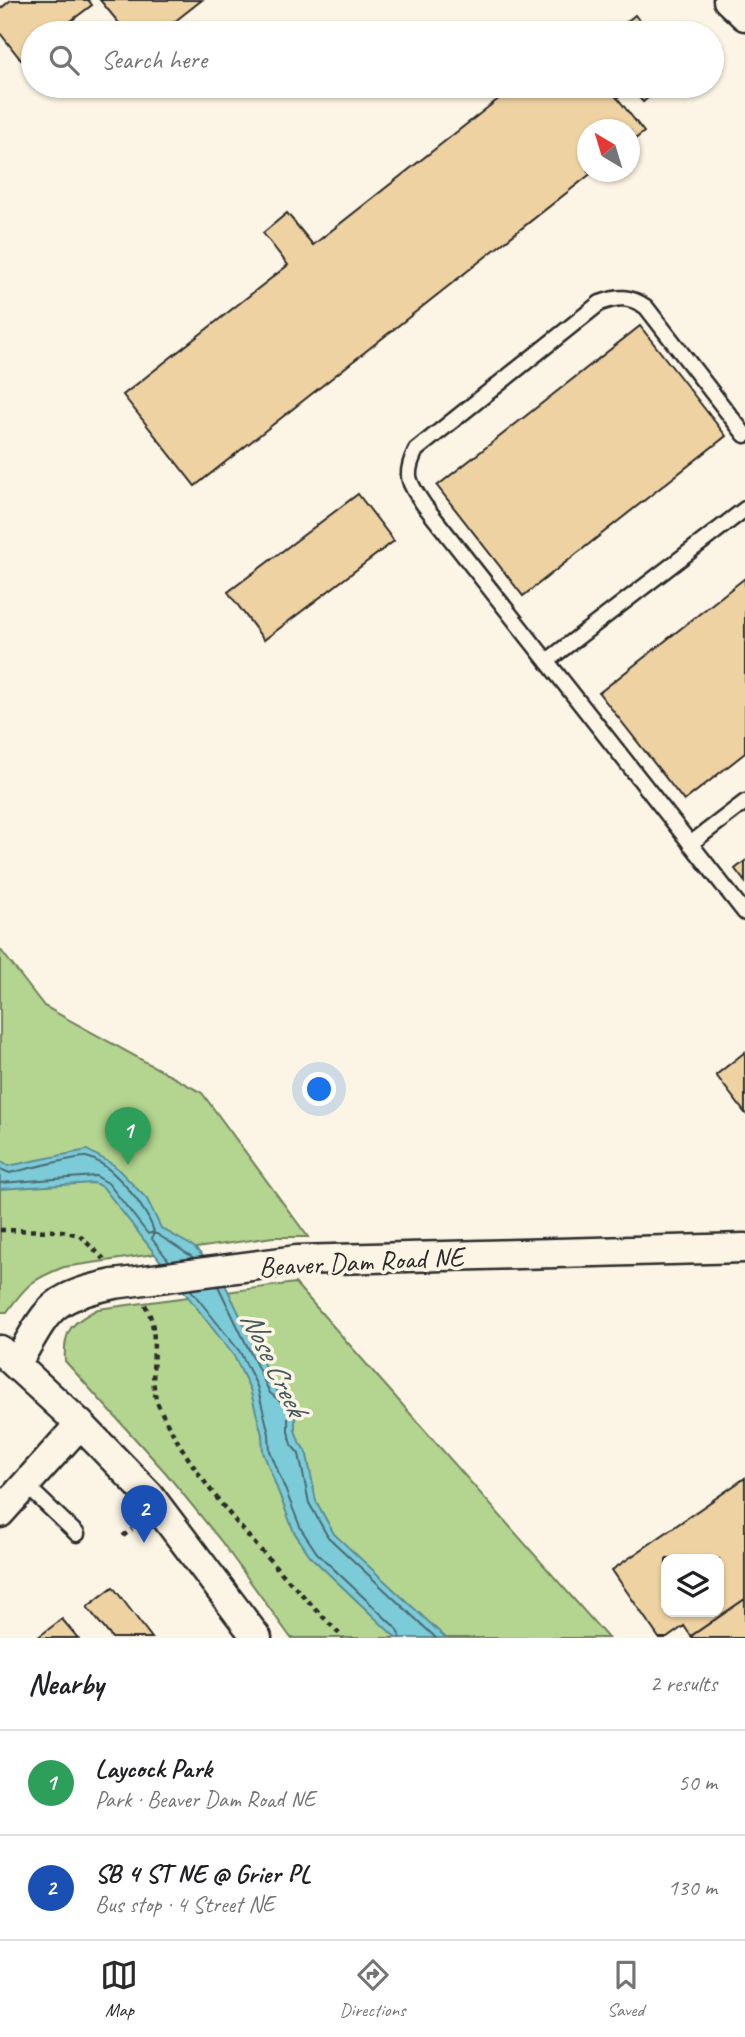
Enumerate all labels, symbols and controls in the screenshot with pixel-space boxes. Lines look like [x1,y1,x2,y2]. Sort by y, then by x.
search box [21,21,724,98]
icon: search [45,41,83,79]
text: Search here [101,43,207,76]
north arrow [577,119,640,182]
your location [302,1072,336,1106]
pin: 1 [105,1107,151,1165]
street label: Beaver Dam Road NE [258,1238,467,1284]
water label: Nose Creek [232,1305,318,1427]
pin: 2 [121,1485,167,1543]
map controls [661,1554,724,1617]
button: layers [661,1554,724,1617]
text: Nearby [28,1665,104,1703]
text: 2 results [650,1669,717,1698]
text: Laycock Park [95,1752,212,1785]
text: 1 [46,1768,56,1797]
text: 50 m [678,1768,717,1797]
text: Park · Beaver Dam Road NE [95,1785,315,1814]
text: SB 4 ST NE @ Grier PL [95,1857,310,1890]
text: 2 [46,1873,56,1902]
text: 130 m [668,1873,717,1902]
text: Bus stop · 4 Street NE [95,1890,274,1919]
tab: Map [100,1956,138,2022]
tab: Directions [339,1956,406,2022]
tab: Saved [607,1956,645,2022]

